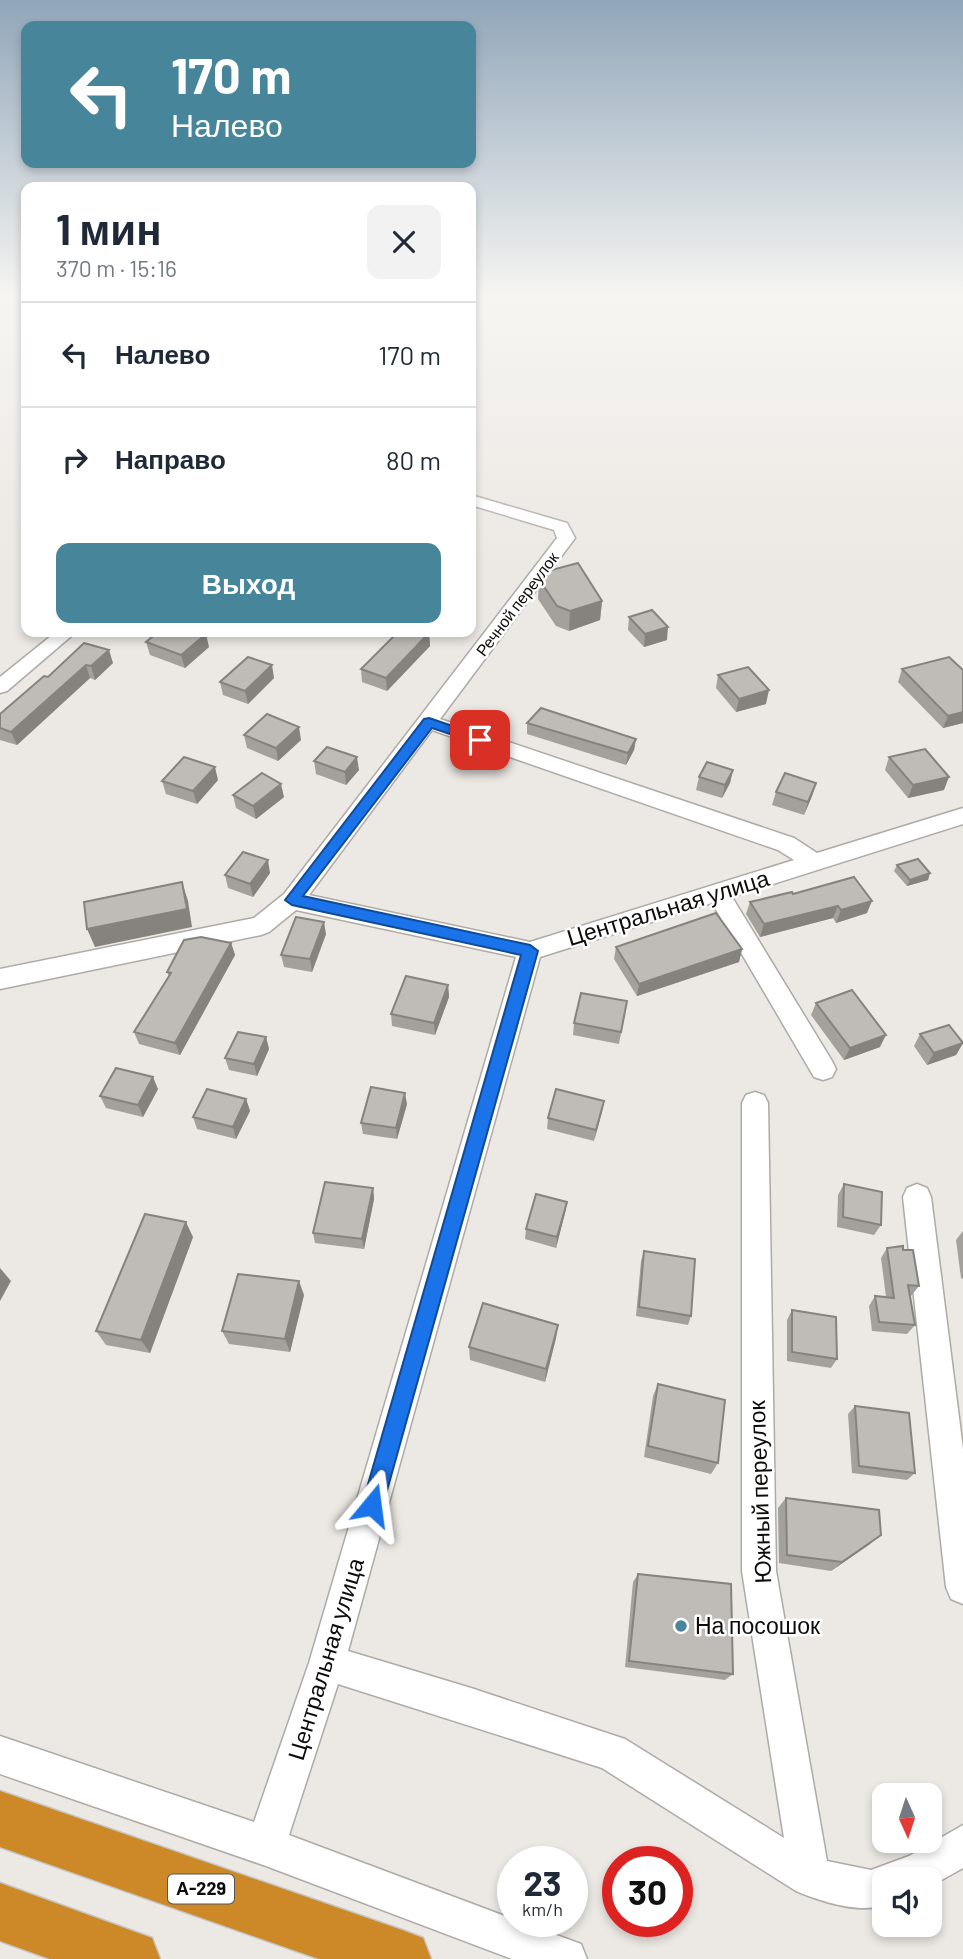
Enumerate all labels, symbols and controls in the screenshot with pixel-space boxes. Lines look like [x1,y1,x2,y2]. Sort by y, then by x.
text: 170 m [171,45,291,104]
icon: left [56,49,147,140]
text: Налево [171,105,283,143]
text: 1 мин [56,203,162,253]
button: close [367,205,441,279]
text: 370 m · 15:16 [56,254,177,282]
icon: left [56,336,94,374]
text: Налево [115,338,210,369]
text: 170 m [378,339,441,370]
icon: right [56,441,94,479]
text: Направо [115,443,226,474]
text: 80 m [386,444,441,475]
button: Выход [56,543,441,623]
street label: Речной переулок [471,547,562,659]
pin [450,710,510,770]
icon: arrive [461,721,499,759]
street label: Центральная улица [563,863,772,951]
street label: Южный переулок [742,1399,776,1584]
position arrow [335,1468,409,1542]
street label: Центральная улица [281,1554,369,1763]
place label: На посошок [695,1611,821,1639]
marker: На посошок [673,1618,689,1634]
north arrow [872,1783,942,1853]
map controls [872,1783,942,1937]
speed limit sign: 30 [602,1846,693,1937]
text: 23 [523,1861,562,1903]
button: sound [872,1867,942,1937]
road number: А-229 [168,1874,234,1903]
text: km/h [522,1898,563,1920]

